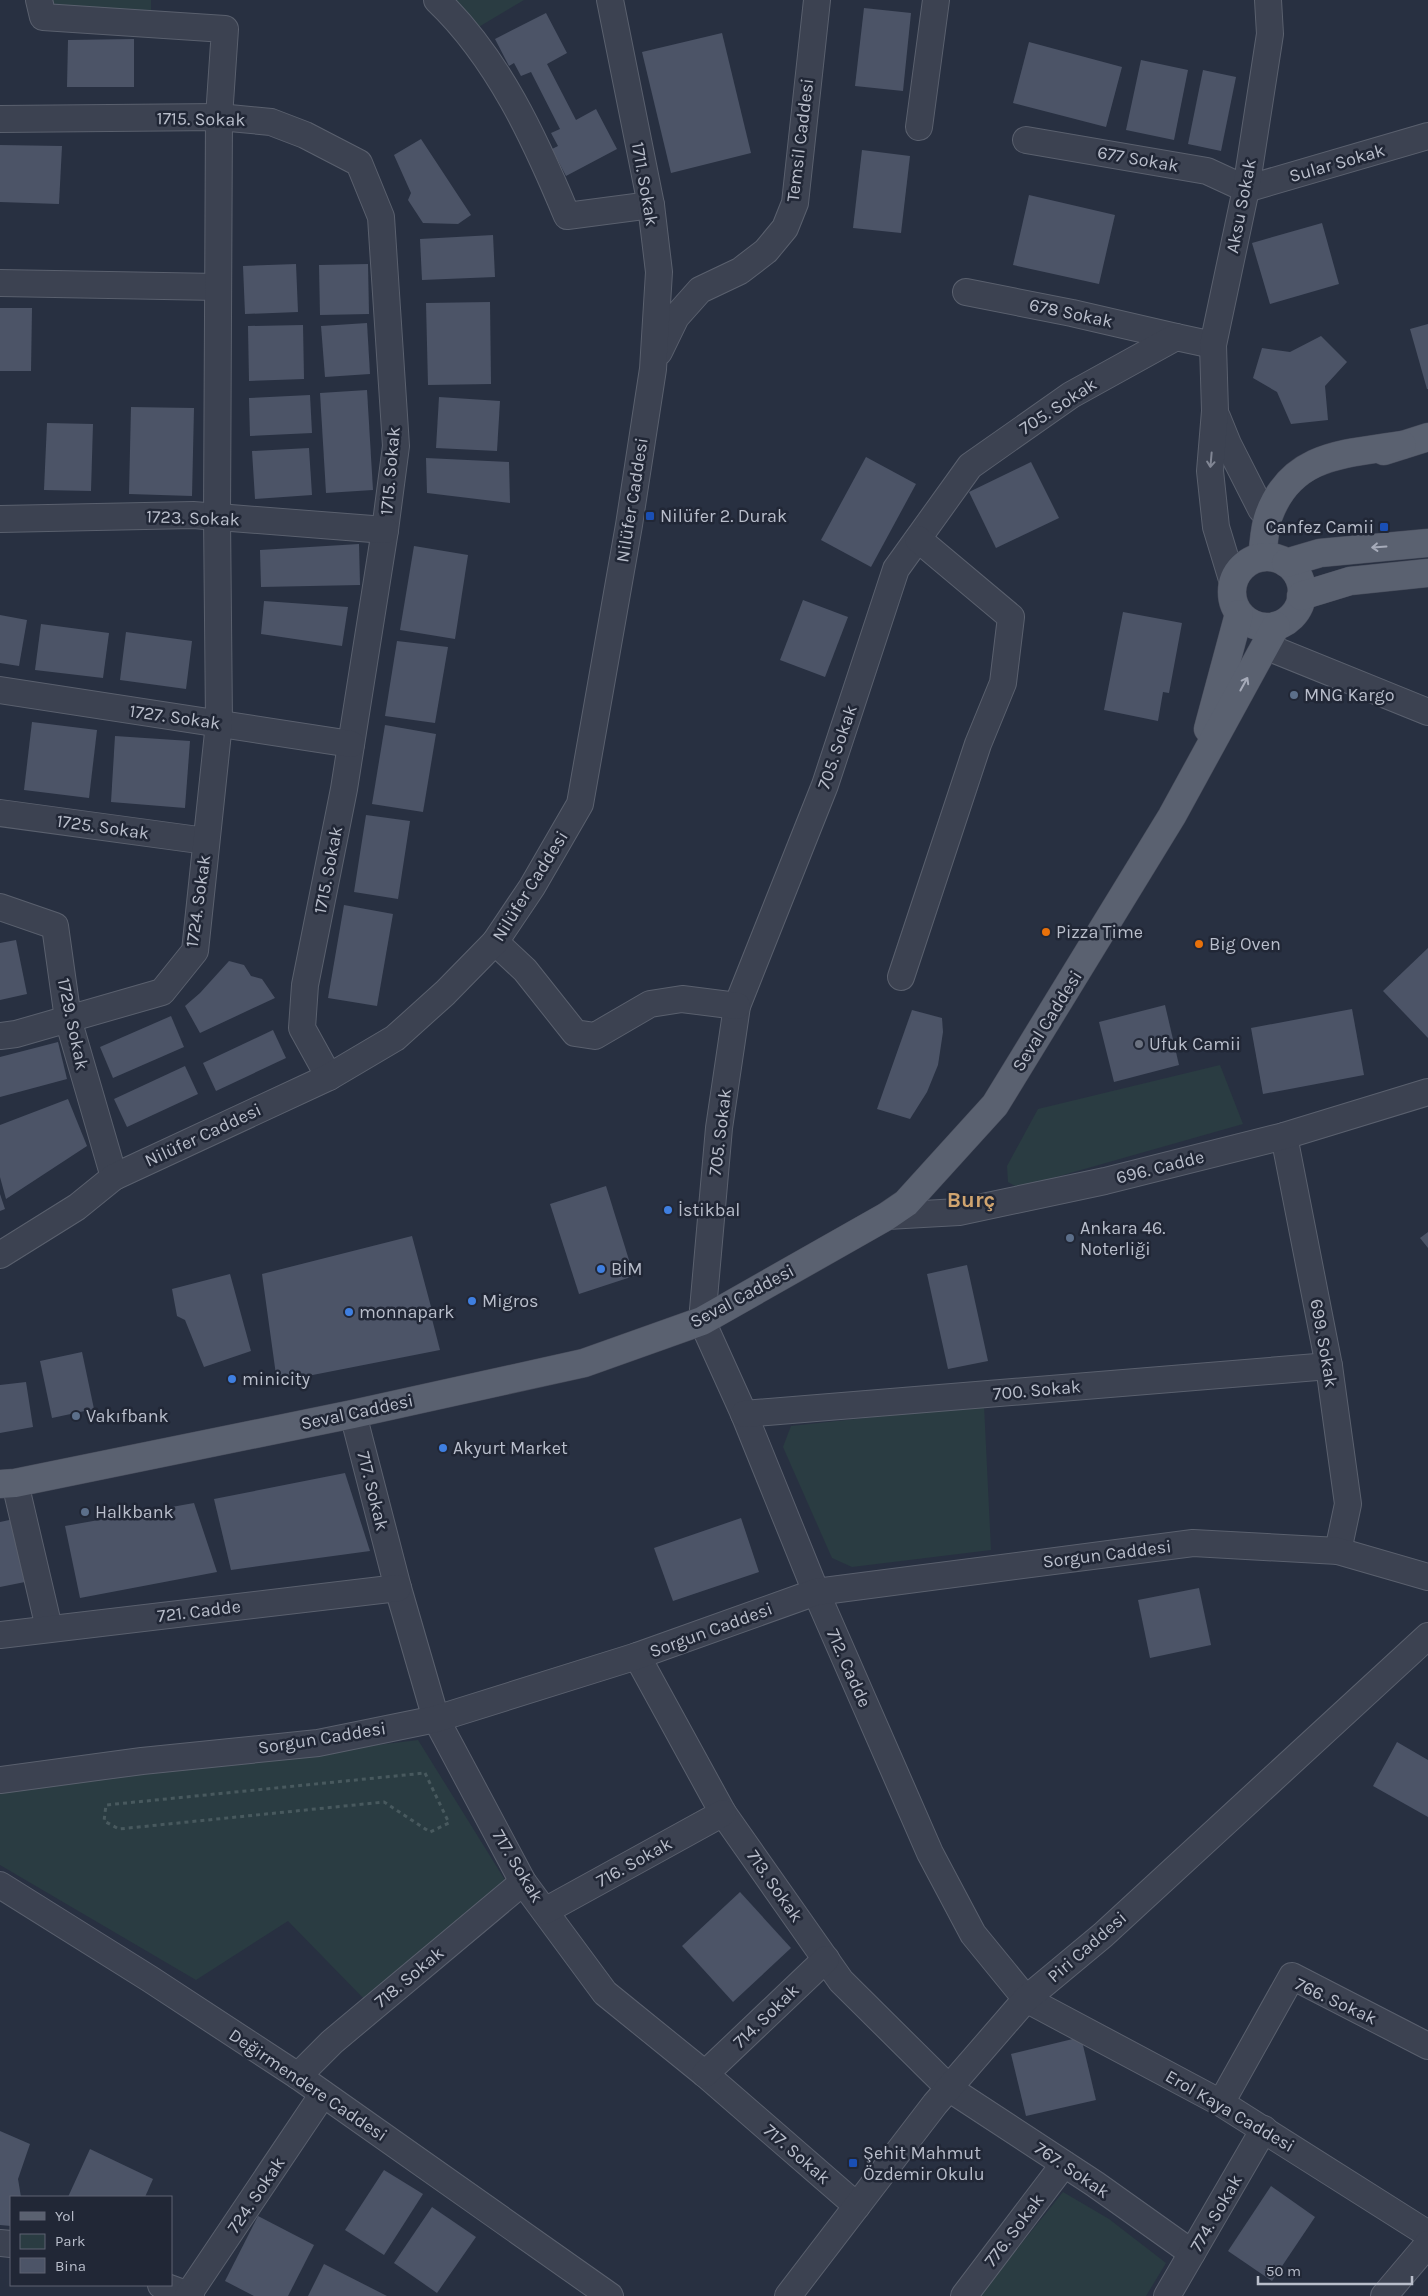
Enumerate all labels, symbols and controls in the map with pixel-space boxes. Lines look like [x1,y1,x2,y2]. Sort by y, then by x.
street label: Temsil Caddesi [782,77,818,203]
street label: 1715. Sokak [156,107,246,131]
street label: Sular Sokak [1287,139,1387,187]
street label: 1711. Sokak [627,140,663,228]
street label: 677 Sokak [1096,141,1180,177]
street label: Aksu Sokak [1221,157,1261,255]
street label: 678 Sokak [1027,293,1115,333]
street label: 705. Sokak [1015,373,1101,439]
street label: 1715. Sokak [375,426,405,516]
street label: Nilüfer Caddesi [611,436,653,564]
one-way arrow [1206,452,1216,468]
street label: 1723. Sokak [146,505,240,531]
place label: Nilüfer 2. Durak [660,505,787,527]
marker: Nilüfer 2. Durak [644,510,656,522]
place label: Canfez Camii [1265,516,1374,538]
marker: Canfez Camii [1378,521,1390,533]
one-way arrow [1372,542,1388,551]
one-way arrow [1240,678,1250,692]
place label: MNG Kargo [1304,684,1395,706]
marker: MNG Kargo [1288,689,1300,701]
street label: 1727. Sokak [128,700,222,734]
street label: 705. Sokak [812,702,862,792]
street label: 1725. Sokak [55,810,151,844]
street label: 1715. Sokak [309,824,347,916]
street label: Nilüfer Caddesi [487,827,573,945]
street label: 1724. Sokak [181,853,215,949]
place label: Pizza Time [1056,921,1143,943]
marker: Pizza Time [1040,926,1052,938]
place label: Big Oven [1209,933,1281,955]
marker: Big Oven [1193,938,1205,950]
street label: Seval Caddesi [1007,967,1087,1075]
street label: 1729. Sokak [53,976,93,1072]
place label: Ufuk Camii [1149,1033,1241,1055]
marker: Ufuk Camii [1133,1038,1145,1050]
street label: 705. Sokak [704,1087,736,1177]
street label: Nilüfer Caddesi [141,1098,265,1172]
street label: 696. Cadde [1114,1145,1206,1189]
district label: Burç [947,1187,995,1213]
place label: İstikbal [678,1199,740,1221]
marker: İstikbal [662,1204,674,1216]
place label: Ankara 46. Noterliği [1080,1217,1166,1260]
marker: Ankara 46. Noterliği [1064,1232,1076,1244]
place label: BİM [611,1258,642,1280]
street label: Seval Caddesi [686,1259,798,1333]
marker: BİM [595,1263,607,1275]
place label: Migros [482,1290,539,1312]
marker: Migros [466,1295,478,1307]
street label: 699. Sokak [1305,1297,1343,1389]
place label: monnapark [359,1301,454,1323]
marker: monnapark [343,1306,355,1318]
place label: minicity [242,1368,311,1390]
marker: minicity [226,1373,238,1385]
street label: 700. Sokak [992,1375,1082,1405]
street label: Seval Caddesi [299,1389,415,1435]
place label: Vakıfbank [86,1405,169,1427]
marker: Vakıfbank [70,1410,82,1422]
place label: Akyurt Market [453,1437,568,1459]
marker: Akyurt Market [437,1442,449,1454]
street label: 717. Sokak [352,1449,394,1533]
place label: Halkbank [95,1501,174,1523]
marker: Halkbank [79,1506,91,1518]
street label: Sorgun Caddesi [1041,1535,1173,1573]
street label: 721. Cadde [156,1595,242,1627]
street label: Sorgun Caddesi [646,1598,776,1662]
street label: 712. Cadde [822,1625,876,1711]
street label: Sorgun Caddesi [256,1717,388,1759]
street label: 717. Sokak [488,1826,548,1906]
street label: 716. Sokak [592,1832,676,1892]
street label: 713. Sokak [742,1846,808,1926]
street label: Piri Caddesi [1043,1907,1131,1987]
street label: 718. Sokak [370,1942,448,2012]
street label: 766. Sokak [1292,1973,1380,2029]
street label: 714. Sokak [729,1979,803,2053]
street label: Değirmendere Caddesi [225,2024,391,2146]
street label: Erol Kaya Caddesi [1161,2065,1299,2157]
street label: 717. Sokak [759,2119,835,2189]
street label: 767. Sokak [1030,2137,1114,2203]
place label: Şehit Mahmut Özdemir Okulu [863,2142,985,2185]
street label: 724. Sokak [222,2153,290,2237]
marker: Şehit Mahmut Özdemir Okulu [847,2157,859,2169]
street label: 774. Sokak [1185,2171,1247,2255]
street label: 776. Sokak [979,2189,1049,2271]
legend [10,2196,172,2286]
text: Yol [55,2207,75,2225]
text: Park [55,2232,85,2250]
scale bar [1258,2254,1412,2286]
text: Bina [55,2257,86,2275]
text: 50 m [1266,2262,1301,2280]

